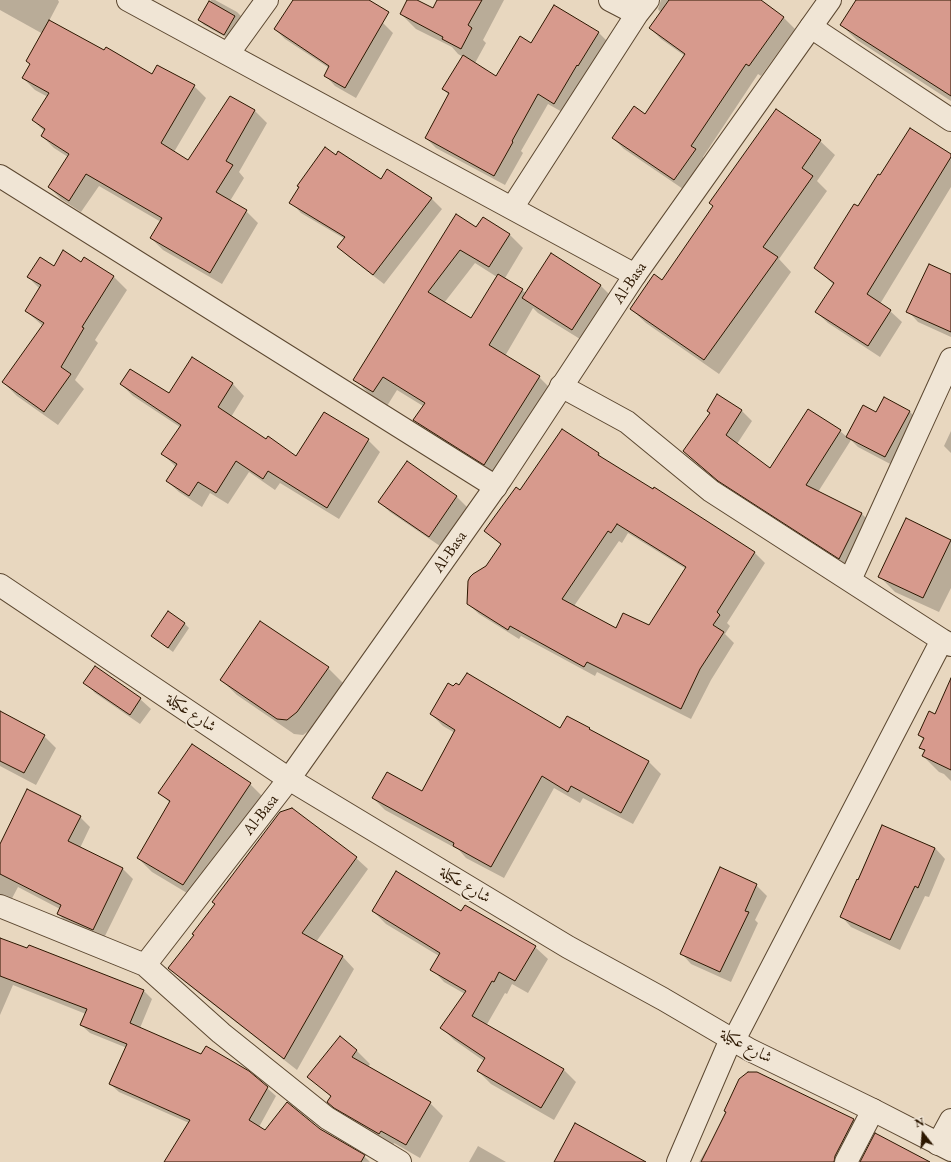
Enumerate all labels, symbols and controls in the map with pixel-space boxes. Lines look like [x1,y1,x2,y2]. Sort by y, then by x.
street label: Al-Basa [609,258,651,308]
street label: Al-Basa [429,527,471,577]
street label: شارع عكيلة [162,689,220,737]
street label: Al-Basa [239,791,283,839]
street label: شارع عكيلة [436,862,494,908]
street label: شارع عكيلة [717,1024,775,1068]
north arrow [903,1114,943,1154]
text: N [913,1115,926,1131]

